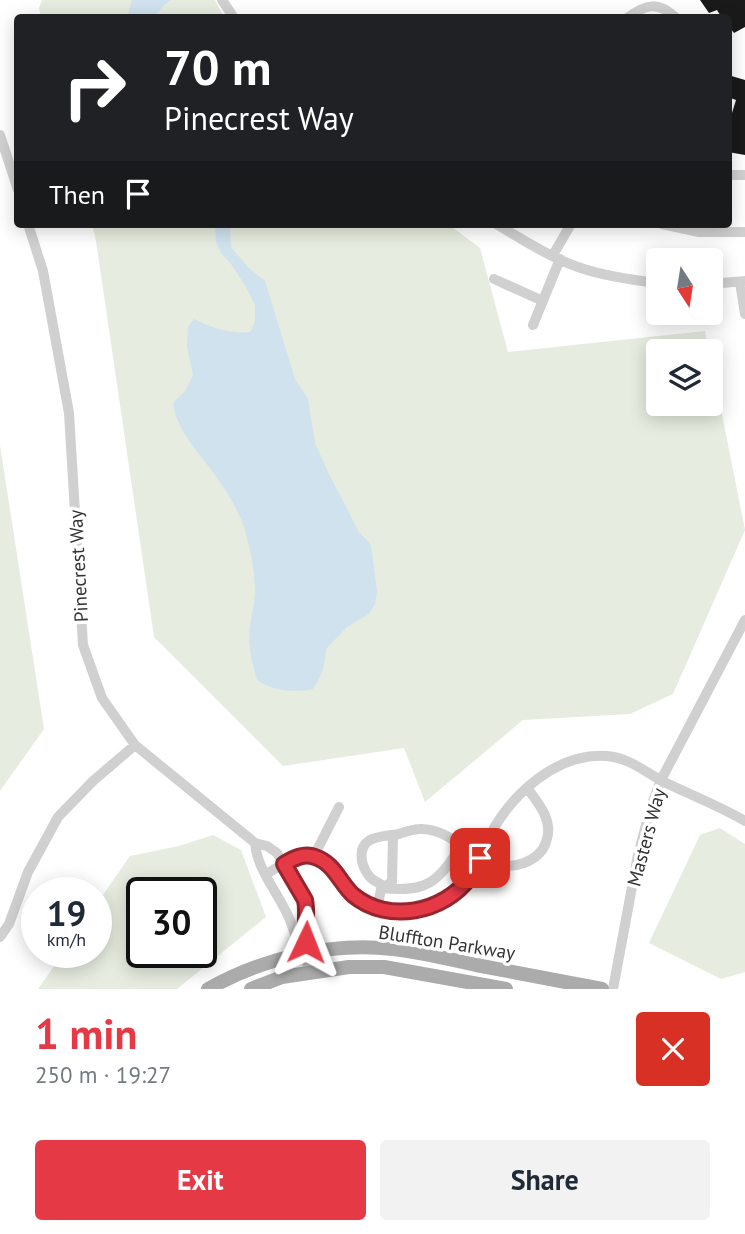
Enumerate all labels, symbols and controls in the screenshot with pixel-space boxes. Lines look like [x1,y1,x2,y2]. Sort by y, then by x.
text: 70 m [164,35,271,99]
icon: right [49,42,140,133]
text: Pinecrest Way [164,97,354,139]
icon: arrive [119,175,157,213]
text: Then [49,178,105,211]
north arrow [646,248,723,326]
map controls [646,248,723,416]
button: layers [646,339,723,416]
street label: Pinecrest Way [63,509,93,623]
street label: Masters Way [621,785,671,889]
pin [450,828,510,888]
icon: arrive [461,839,499,877]
speed limit sign: 30 [126,877,217,968]
text: 19 [47,890,86,936]
position arrow [269,905,343,979]
street label: Bluffton Parkway [377,919,517,965]
text: km/h [47,928,86,951]
text: 1 min [35,1006,137,1061]
button: close [636,1012,710,1086]
text: 250 m · 19:27 [35,1060,171,1089]
button: Exit [35,1140,366,1220]
button: Share [380,1140,710,1220]

